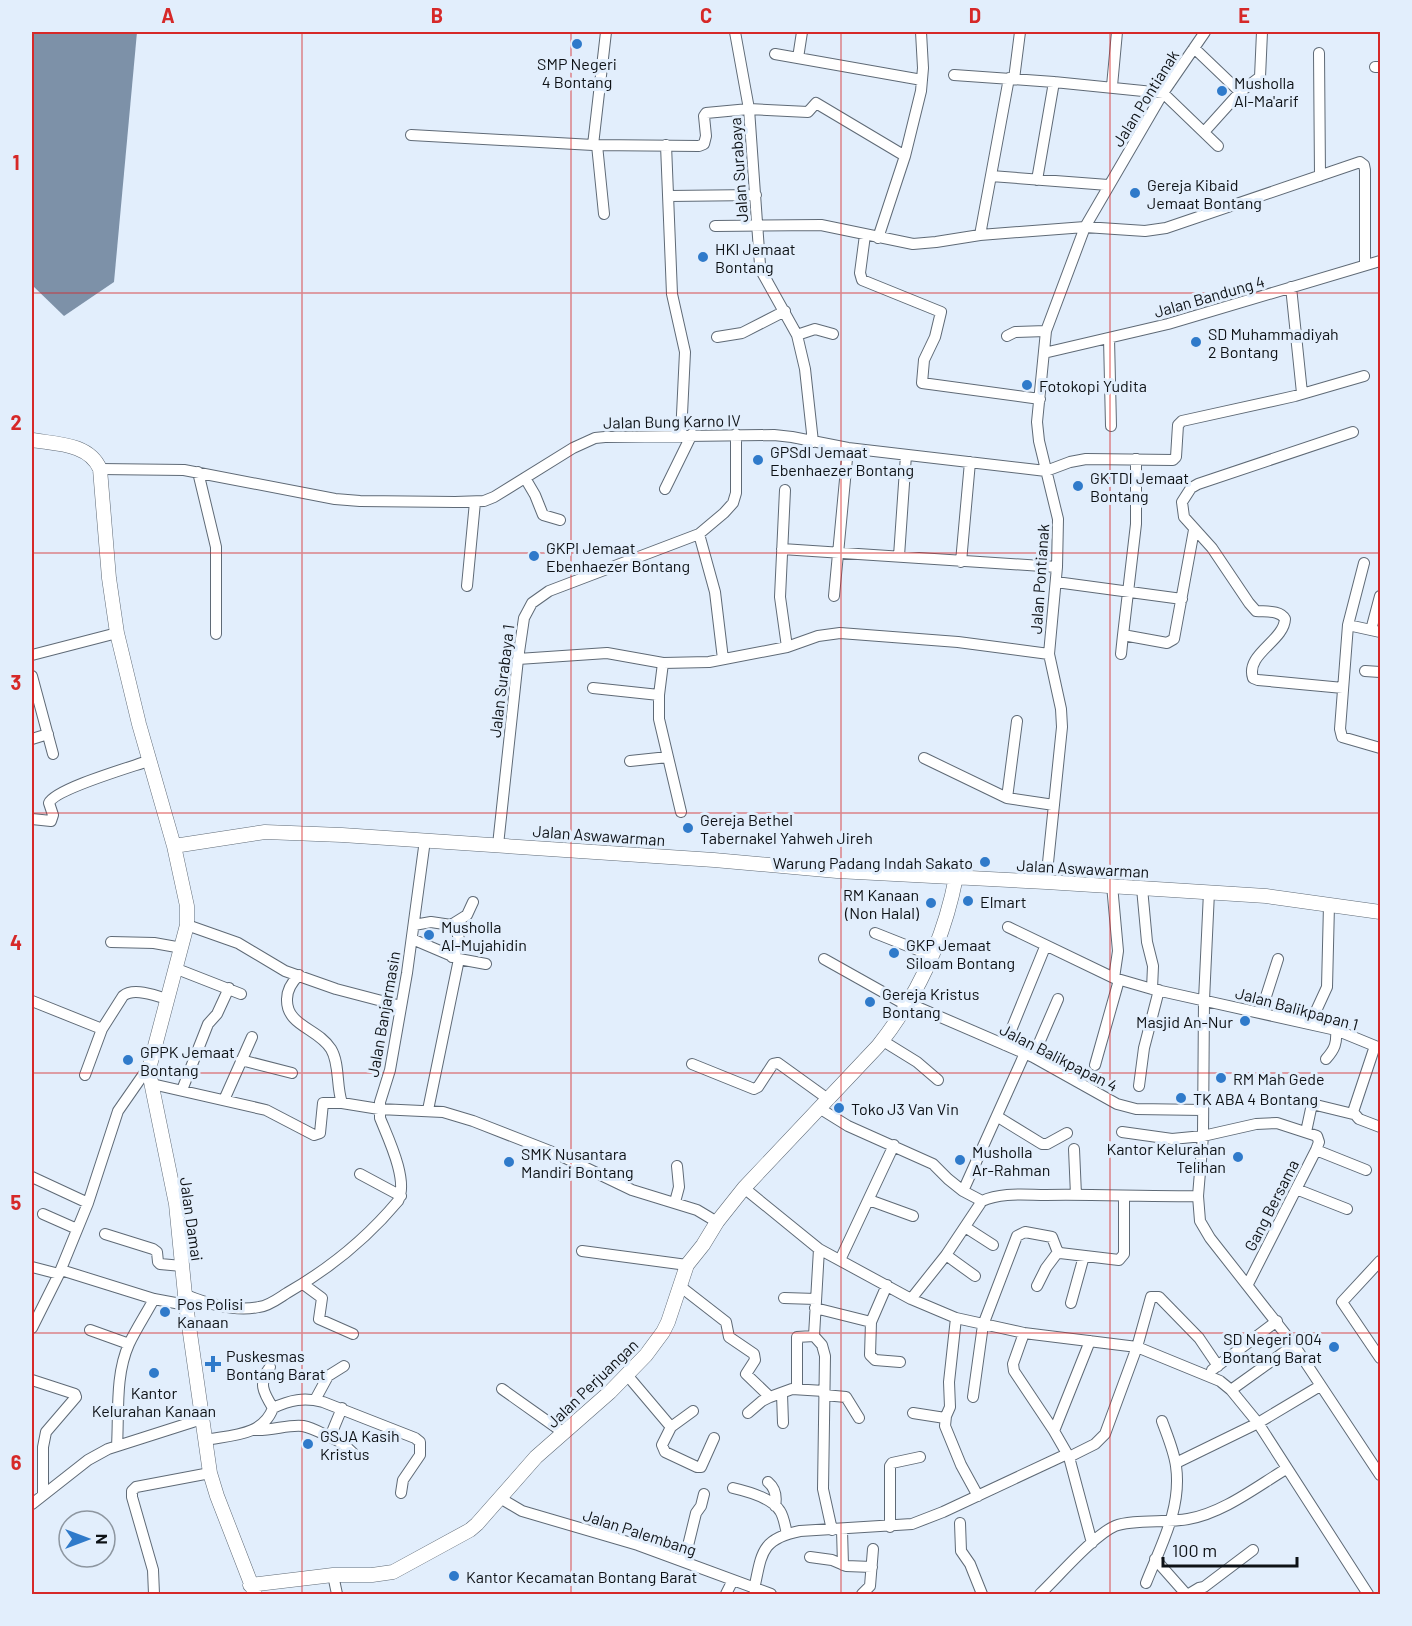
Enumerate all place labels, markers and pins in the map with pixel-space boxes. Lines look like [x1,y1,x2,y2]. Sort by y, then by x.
marker: SMP Negeri 4 Bontang [570,37,584,51]
place label: SMP Negeri 4 Bontang [537,54,617,91]
place label: Musholla Al-Ma'arif [1234,73,1299,110]
marker: Musholla Al-Ma'arif [1215,84,1229,98]
place label: Gereja Kibaid Jemaat Bontang [1147,175,1262,212]
marker: Gereja Kibaid Jemaat Bontang [1128,186,1142,200]
place label: HKI Jemaat Bontang [715,239,796,276]
marker: HKI Jemaat Bontang [696,250,710,264]
place label: SD Muhammadiyah 2 Bontang [1208,324,1339,361]
marker: SD Muhammadiyah 2 Bontang [1189,335,1203,349]
place label: Fotokopi Yudita [1039,376,1147,395]
marker: Fotokopi Yudita [1020,378,1034,392]
place label: GPSdI Jemaat Ebenhaezer Bontang [770,442,914,479]
marker: GPSdI Jemaat Ebenhaezer Bontang [751,453,765,467]
place label: GKTDI Jemaat Bontang [1090,468,1189,505]
marker: GKTDI Jemaat Bontang [1071,479,1085,493]
place label: GKPI Jemaat Ebenhaezer Bontang [546,538,690,575]
marker: GKPI Jemaat Ebenhaezer Bontang [527,549,541,563]
place label: Gereja Bethel Tabernakel Yahweh Jireh [700,810,873,847]
marker: Gereja Bethel Tabernakel Yahweh Jireh [681,821,695,835]
place label: Warung Padang Indah Sakato [773,853,973,872]
marker: Warung Padang Indah Sakato [978,855,992,869]
place label: RM Kanaan (Non Halal) [843,885,920,922]
place label: Elmart [980,892,1027,911]
marker: Elmart [961,894,975,908]
marker: RM Kanaan (Non Halal) [924,896,938,910]
place label: Musholla Al-Mujahidin [441,917,527,954]
marker: Musholla Al-Mujahidin [422,928,436,942]
place label: GKP Jemaat Siloam Bontang [906,935,1015,972]
marker: GKP Jemaat Siloam Bontang [887,946,901,960]
place label: Gereja Kristus Bontang [882,984,979,1021]
marker: Gereja Kristus Bontang [863,995,877,1009]
place label: Masjid An-Nur [1136,1012,1233,1031]
marker: Masjid An-Nur [1238,1014,1252,1028]
place label: GPPK Jemaat Bontang [140,1042,235,1079]
marker: GPPK Jemaat Bontang [121,1053,135,1067]
place label: RM Mah Gede [1233,1069,1324,1088]
marker: RM Mah Gede [1214,1071,1228,1085]
place label: TK ABA 4 Bontang [1193,1089,1318,1108]
marker: TK ABA 4 Bontang [1174,1091,1188,1105]
place label: Toko J3 Van Vin [851,1099,959,1118]
marker: Toko J3 Van Vin [832,1101,846,1115]
place label: Kantor Kelurahan Telihan [1106,1139,1226,1176]
place label: Musholla Ar-Rahman [972,1142,1050,1179]
place label: SMK Nusantara Mandiri Bontang [521,1144,634,1181]
marker: Kantor Kelurahan Telihan [1231,1150,1245,1164]
marker: Musholla Ar-Rahman [953,1153,967,1167]
marker: SMK Nusantara Mandiri Bontang [502,1155,516,1169]
place label: Pos Polisi Kanaan [177,1294,243,1331]
marker: Pos Polisi Kanaan [158,1305,172,1319]
place label: SD Negeri 004 Bontang Barat [1222,1329,1322,1366]
marker: SD Negeri 004 Bontang Barat [1327,1340,1341,1354]
place label: Puskesmas Bontang Barat [226,1346,326,1383]
marker: Puskesmas Bontang Barat [204,1355,222,1373]
marker: Kantor Kelurahan Kanaan [147,1366,161,1380]
place label: Kantor Kelurahan Kanaan [92,1383,216,1420]
place label: GSJA Kasih Kristus [320,1426,400,1463]
marker: GSJA Kasih Kristus [301,1437,315,1451]
place label: Kantor Kecamatan Bontang Barat [466,1567,697,1586]
marker: Kantor Kecamatan Bontang Barat [447,1569,461,1583]

